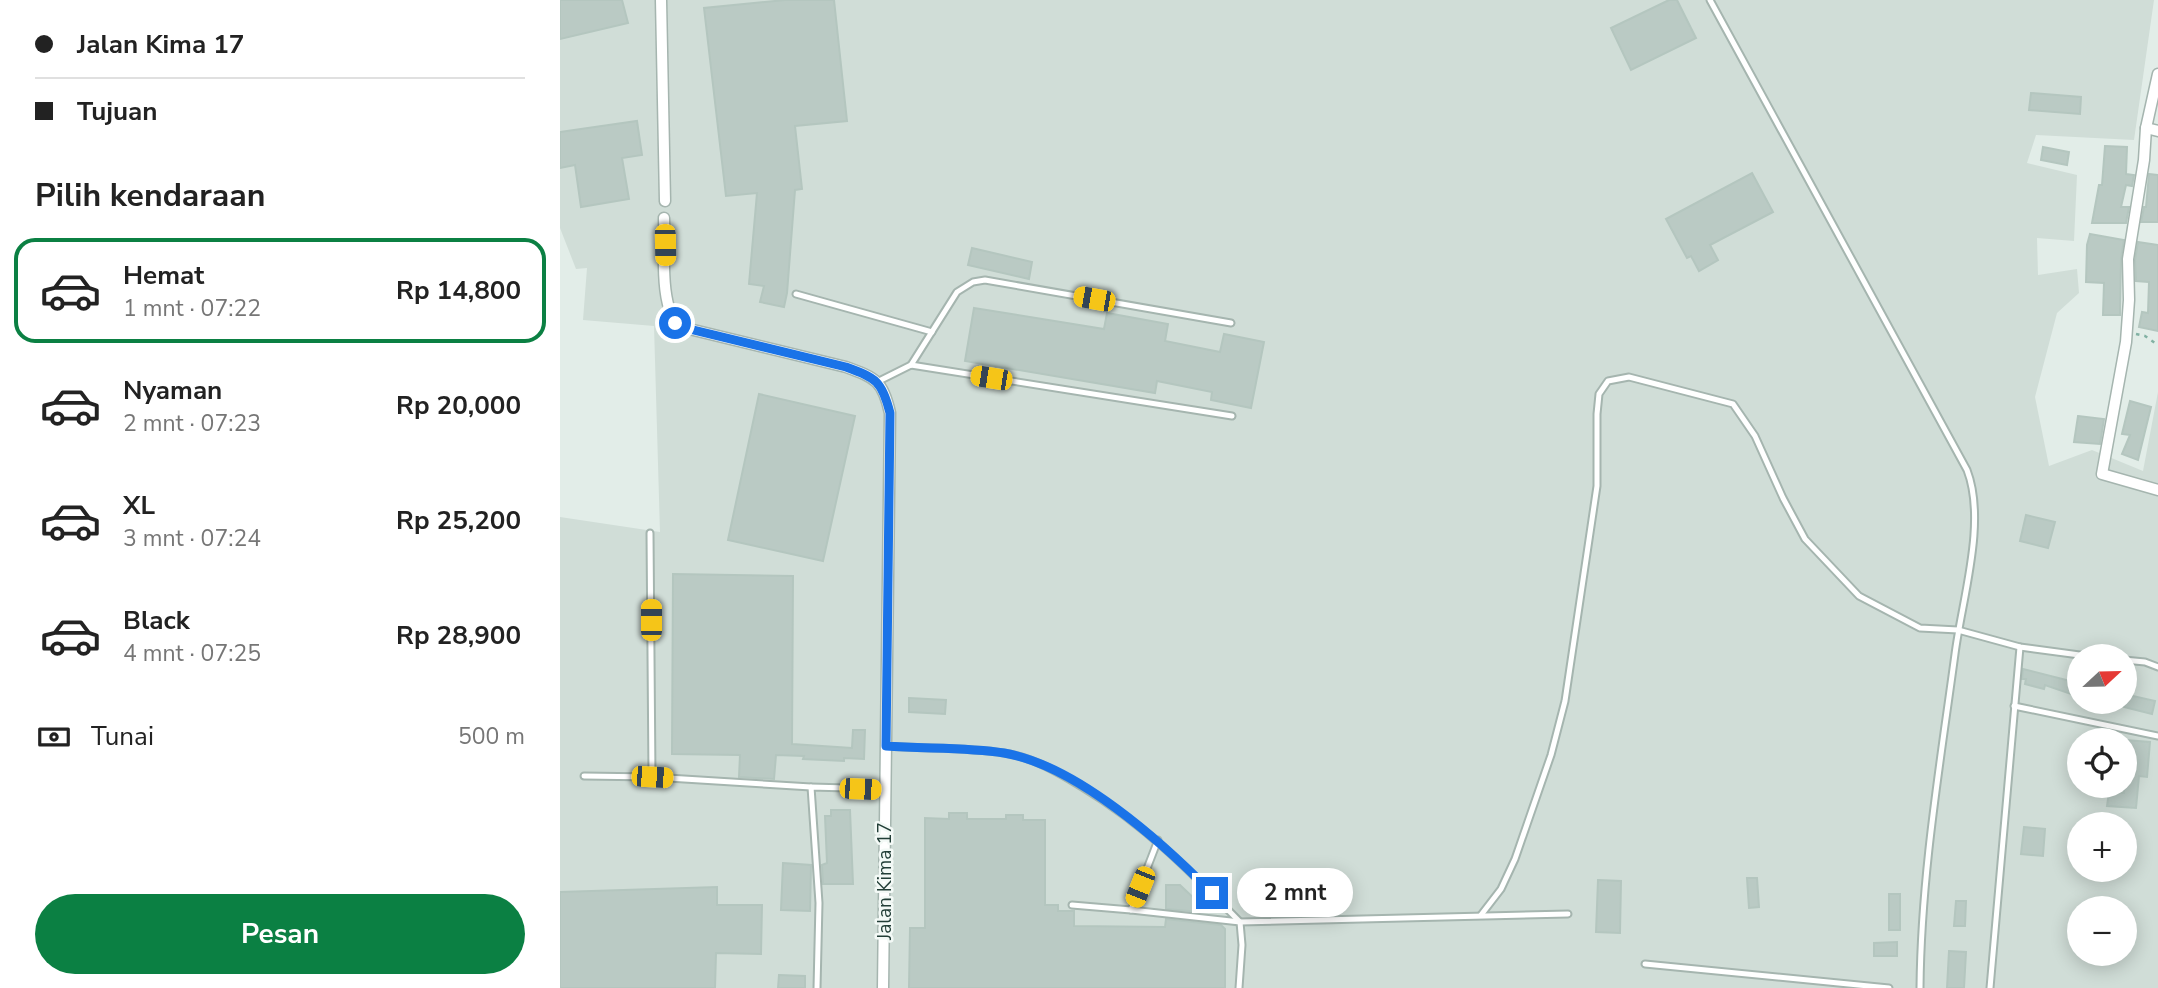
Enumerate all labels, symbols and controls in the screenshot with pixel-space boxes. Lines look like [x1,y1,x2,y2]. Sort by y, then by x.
text: Jalan Kima 17 [77,27,244,62]
text: Tujuan [77,94,157,129]
text: Pilih kendaraan [35,174,265,217]
car [655,224,676,266]
text: Hemat [123,258,204,293]
icon: car [39,259,102,322]
text: Rp 14,800 [396,273,521,308]
car [1072,285,1117,313]
text: 1 mnt · 07:22 [123,293,261,324]
route start [659,307,691,339]
car [969,364,1014,392]
text: Nyaman [123,373,222,408]
icon: car [39,374,102,437]
text: Rp 20,000 [396,388,521,423]
text: 2 mnt · 07:23 [123,408,261,439]
text: XL [123,488,155,523]
icon: car [39,489,102,552]
text: Rp 25,200 [396,503,521,538]
text: 3 mnt · 07:24 [123,523,261,554]
car [641,599,662,641]
text: Black [123,603,190,638]
icon: car [39,604,102,667]
text: Rp 28,900 [396,618,521,653]
text: 4 mnt · 07:25 [123,638,261,669]
north arrow [2067,644,2137,714]
map controls [2067,644,2137,966]
icon: cash [35,718,73,756]
text: Tunai [91,719,154,754]
text: 500 m [458,721,525,752]
button: locate [2067,728,2137,798]
car [631,765,674,789]
car [839,778,882,800]
button: + [2067,812,2137,882]
street label: Jalan Kima 17 [872,822,898,941]
car [1123,864,1158,910]
callout: 2 mnt [1236,868,1352,917]
route end [1196,877,1228,909]
text: 2 mnt [1264,877,1326,908]
button: Pesan [35,894,525,974]
button: − [2067,896,2137,966]

